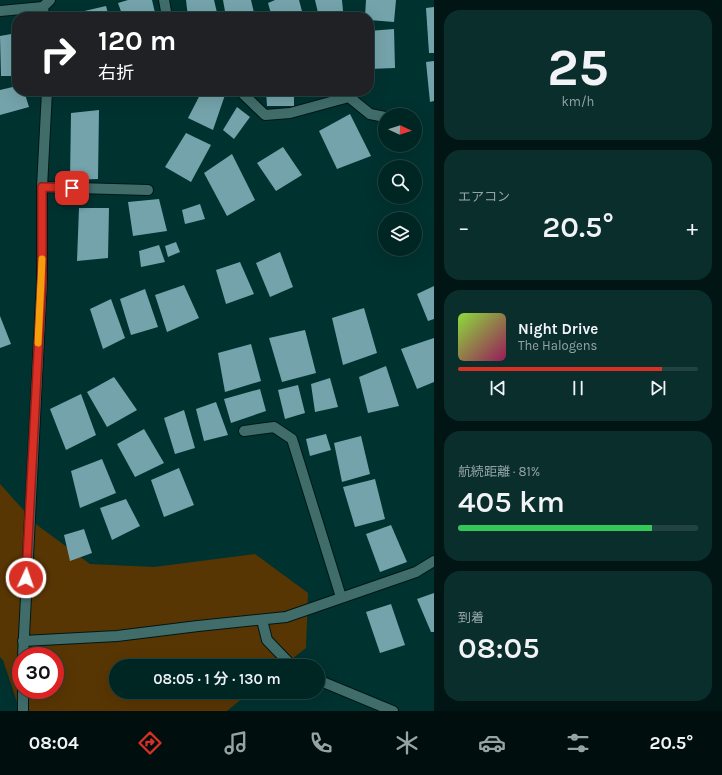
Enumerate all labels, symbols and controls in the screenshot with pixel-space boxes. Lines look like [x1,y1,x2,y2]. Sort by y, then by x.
text: 120 m [98,24,176,57]
icon: right [32,28,84,80]
text: 25 [547,37,609,98]
text: 右折 [98,62,134,84]
text: km/h [562,94,594,109]
north arrow [378,108,422,152]
map controls [378,108,422,256]
button: search [378,160,422,204]
pin [55,171,89,205]
icon: arrive [61,177,83,199]
text: エアコン [458,189,510,204]
text: 20.5° [542,209,614,245]
button: layers [378,212,422,256]
text: − [458,215,470,241]
text: + [686,215,698,241]
text: Night Drive [518,320,598,338]
text: The Halogens [518,338,597,353]
icon: previous [487,377,509,399]
icon: pause [567,377,589,399]
icon: next [647,377,669,399]
text: 航続距離 · 81% [458,464,540,479]
text: 405 km [458,484,565,520]
position arrow [5,557,47,599]
text: 到着 [458,610,484,625]
text: 08:05 [458,630,540,666]
speed limit sign: 30 [12,647,64,699]
text: 08:05 · 1 分 · 130 m [153,670,281,688]
icon: directions [136,729,164,757]
icon: music [222,729,250,757]
icon: phone [307,729,335,757]
icon: climate [393,729,421,757]
icon: car [478,729,506,757]
icon: filters [564,729,592,757]
text: 08:04 [29,732,79,754]
text: 20.5° [650,732,693,754]

